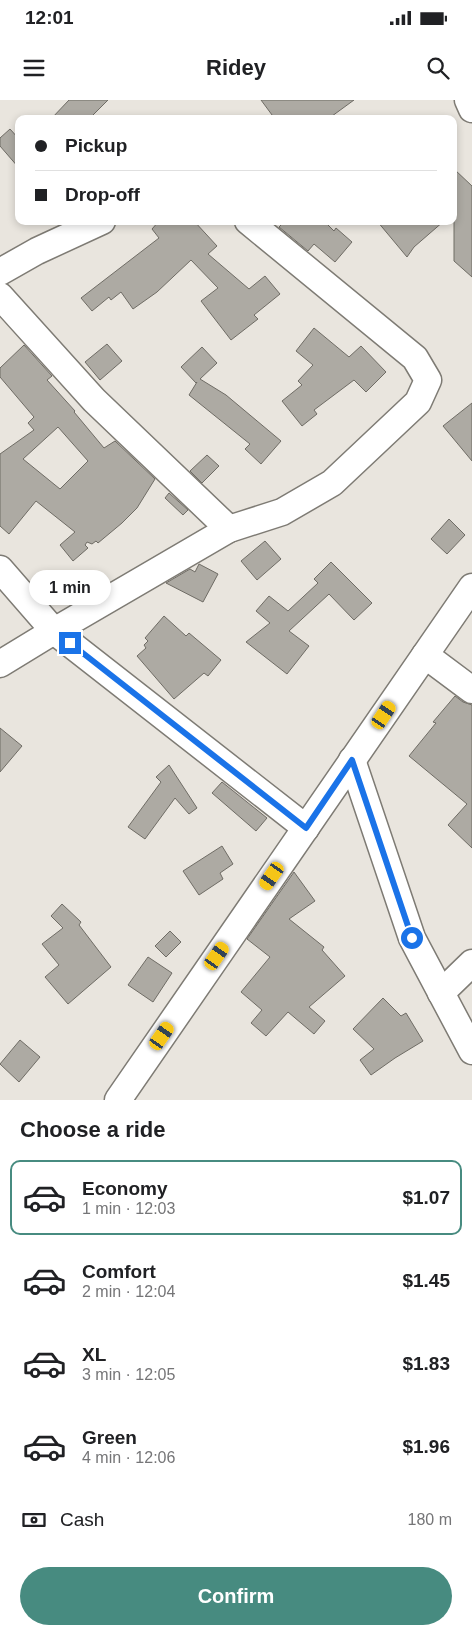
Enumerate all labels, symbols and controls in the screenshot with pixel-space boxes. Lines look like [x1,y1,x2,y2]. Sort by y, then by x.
text: 12:01 [25,7,74,28]
icon: menu [20,54,48,82]
icon: search [424,54,452,82]
text: Ridey [206,55,266,80]
text: Pickup [65,135,127,156]
text: Drop-off [65,184,140,205]
callout: 1 min [29,570,111,606]
text: 1 min [49,579,91,596]
route end [59,632,81,654]
car [369,698,398,732]
car [257,859,286,893]
route start [401,927,423,949]
car [202,939,231,973]
car [147,1019,176,1053]
text: Choose a ride [20,1117,165,1142]
icon: car [22,1175,67,1220]
text: Economy [82,1178,168,1199]
text: $1.07 [402,1187,450,1208]
text: 1 min · 12:03 [82,1200,175,1217]
icon: car [22,1258,67,1303]
text: Comfort [82,1261,156,1282]
text: $1.45 [402,1270,450,1291]
text: 2 min · 12:04 [82,1283,175,1300]
icon: car [22,1341,67,1386]
text: XL [82,1344,106,1365]
text: $1.83 [402,1353,450,1374]
text: 3 min · 12:05 [82,1366,175,1383]
icon: car [22,1424,67,1469]
text: Green [82,1427,137,1448]
text: $1.96 [402,1436,450,1457]
text: 4 min · 12:06 [82,1449,175,1466]
icon: cash [20,1506,48,1534]
text: Cash [60,1509,104,1530]
text: 180 m [408,1511,452,1528]
button: Confirm [20,1567,452,1625]

